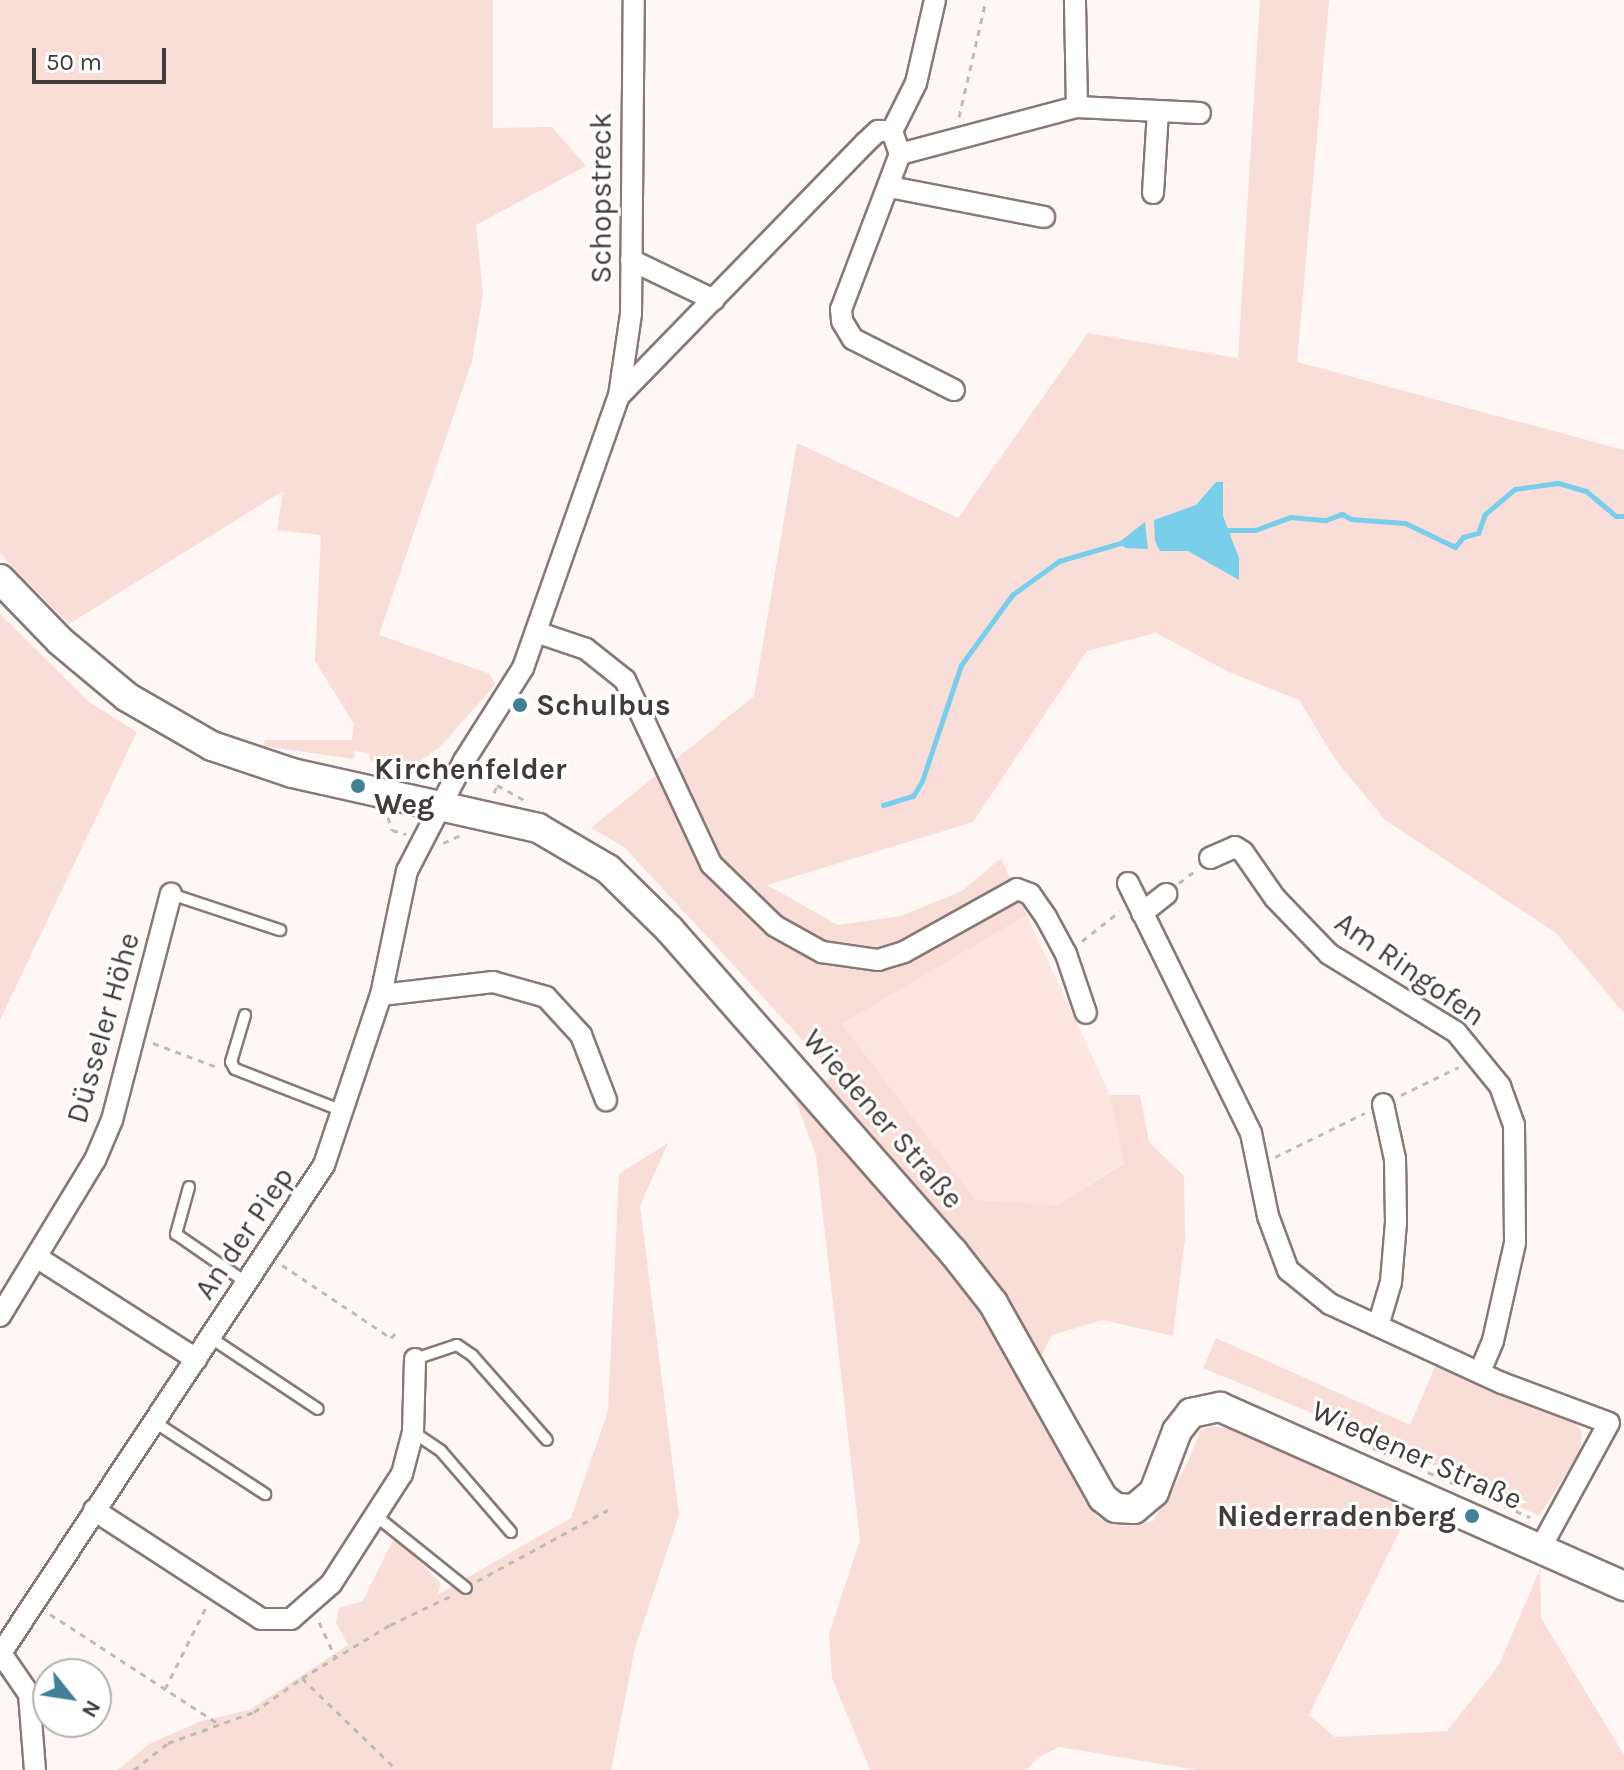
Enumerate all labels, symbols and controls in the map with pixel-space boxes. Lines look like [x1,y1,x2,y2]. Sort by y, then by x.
scale bar [36,32,170,82]
text: 50 m [46,48,102,76]
street label: Schopstreck [583,112,619,284]
place label: Schulbus [536,687,671,723]
marker: Schulbus [511,696,529,714]
place label: Kirchenfelder Weg [374,751,567,822]
marker: Kirchenfelder Weg [349,777,367,795]
street label: Am Ringofen [1328,904,1492,1034]
street label: Düsseler Höhe [59,929,147,1127]
street label: Wiedener Straße [795,1022,971,1216]
street label: An der Piep [187,1160,301,1306]
street label: Wiedener Straße [1306,1393,1528,1517]
place label: Niederradenberg [1217,1498,1456,1534]
marker: Niederradenberg [1463,1507,1481,1525]
north arrow [32,1658,112,1738]
text: N [76,1696,106,1722]

